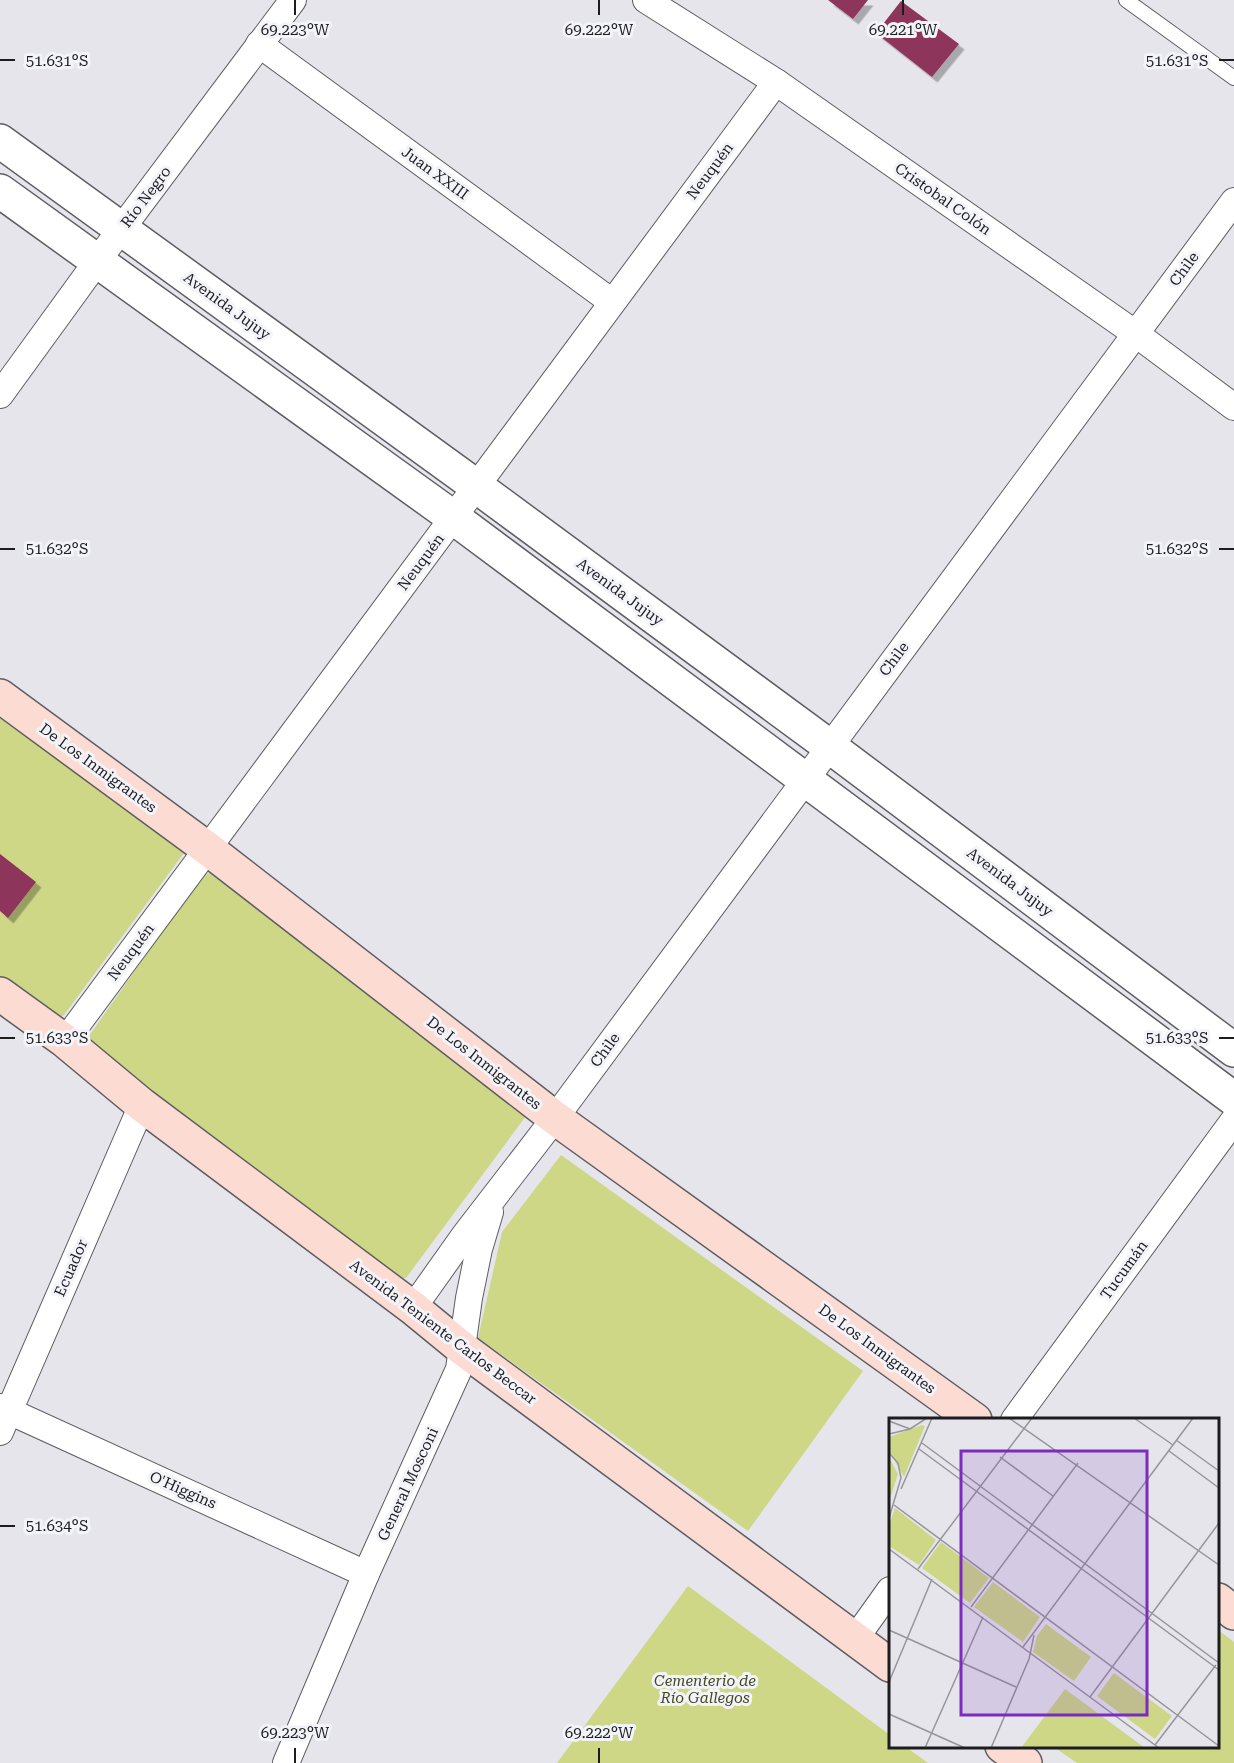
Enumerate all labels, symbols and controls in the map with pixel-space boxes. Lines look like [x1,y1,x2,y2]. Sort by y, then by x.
text: 69.223°W [261,21,330,39]
text: 69.222°W [565,21,634,39]
text: 69.221°W [869,21,938,39]
text: 51.631°S [26,52,88,70]
text: 51.631°S [1146,52,1208,70]
street label: Neuquén [683,139,737,203]
street label: Juan XXIII [398,143,472,203]
street label: Cristobal Colón [891,159,995,239]
street label: Río Negro [117,163,175,231]
street label: Chile [1166,248,1202,290]
street label: Avenida Jujuy [180,268,274,344]
street label: Neuquén [394,530,448,594]
text: 51.632°S [26,540,88,558]
text: 51.632°S [1146,540,1208,558]
street label: Avenida Jujuy [573,554,667,630]
street label: Chile [875,638,913,680]
street label: De Los Inmigrantes [36,720,160,816]
street label: Avenida Jujuy [963,844,1057,920]
street label: Neuquén [104,920,158,984]
street label: De Los Inmigrantes [423,1013,545,1113]
text: 51.633°S [26,1029,88,1047]
street label: Chile [587,1029,623,1071]
text: 51.633°S [1146,1029,1208,1047]
street label: Ecuador [50,1237,92,1299]
street label: Tucumán [1097,1237,1152,1303]
street label: Avenida Teniente Carlos Beccar [346,1256,540,1408]
street label: De Los Inmigrantes [815,1301,939,1397]
inset map [889,1418,1219,1748]
street label: General Mosconi [374,1424,442,1544]
street label: O'Higgins [147,1467,219,1513]
text: 51.634°S [26,1517,88,1535]
park label: Cementerio de Río Gallegos [654,1672,756,1707]
text: 69.223°W [261,1724,330,1742]
text: 69.222°W [565,1724,634,1742]

